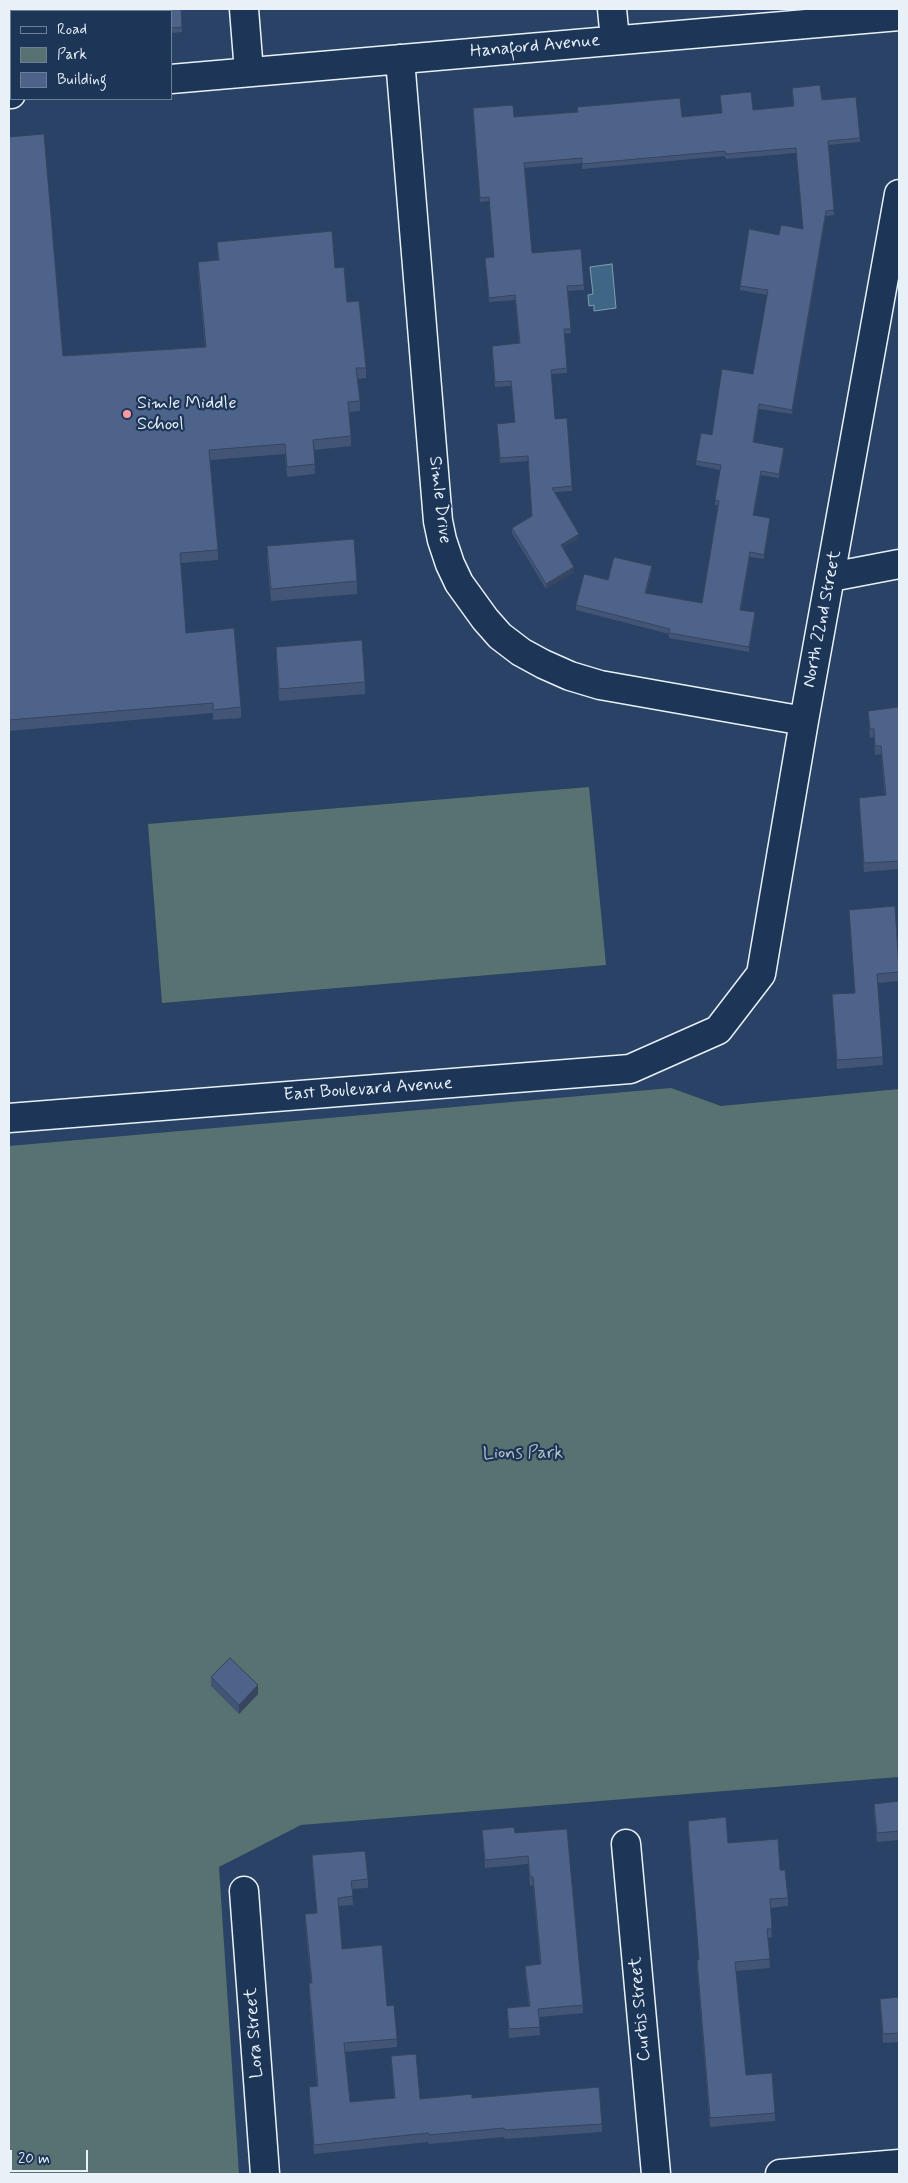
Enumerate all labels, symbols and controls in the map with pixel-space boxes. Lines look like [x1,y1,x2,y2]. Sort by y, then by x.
legend [10,10,172,100]
text: Road [57,20,87,40]
street label: Hanaford Avenue [469,31,601,63]
text: Park [57,45,87,65]
text: Building [57,70,107,90]
place label: Simle Middle School [137,393,237,436]
marker: Simle Middle School [121,408,133,420]
street label: Simle Drive [423,455,455,545]
street label: North 22nd Street [799,548,847,690]
street label: East Boulevard Avenue [283,1073,453,1107]
park label: Lions Park [483,1443,563,1465]
street label: Curtis Street [626,1956,656,2062]
street label: Lora Street [241,1987,269,2079]
scale bar [12,2140,90,2172]
text: 20 m [18,2149,50,2169]

